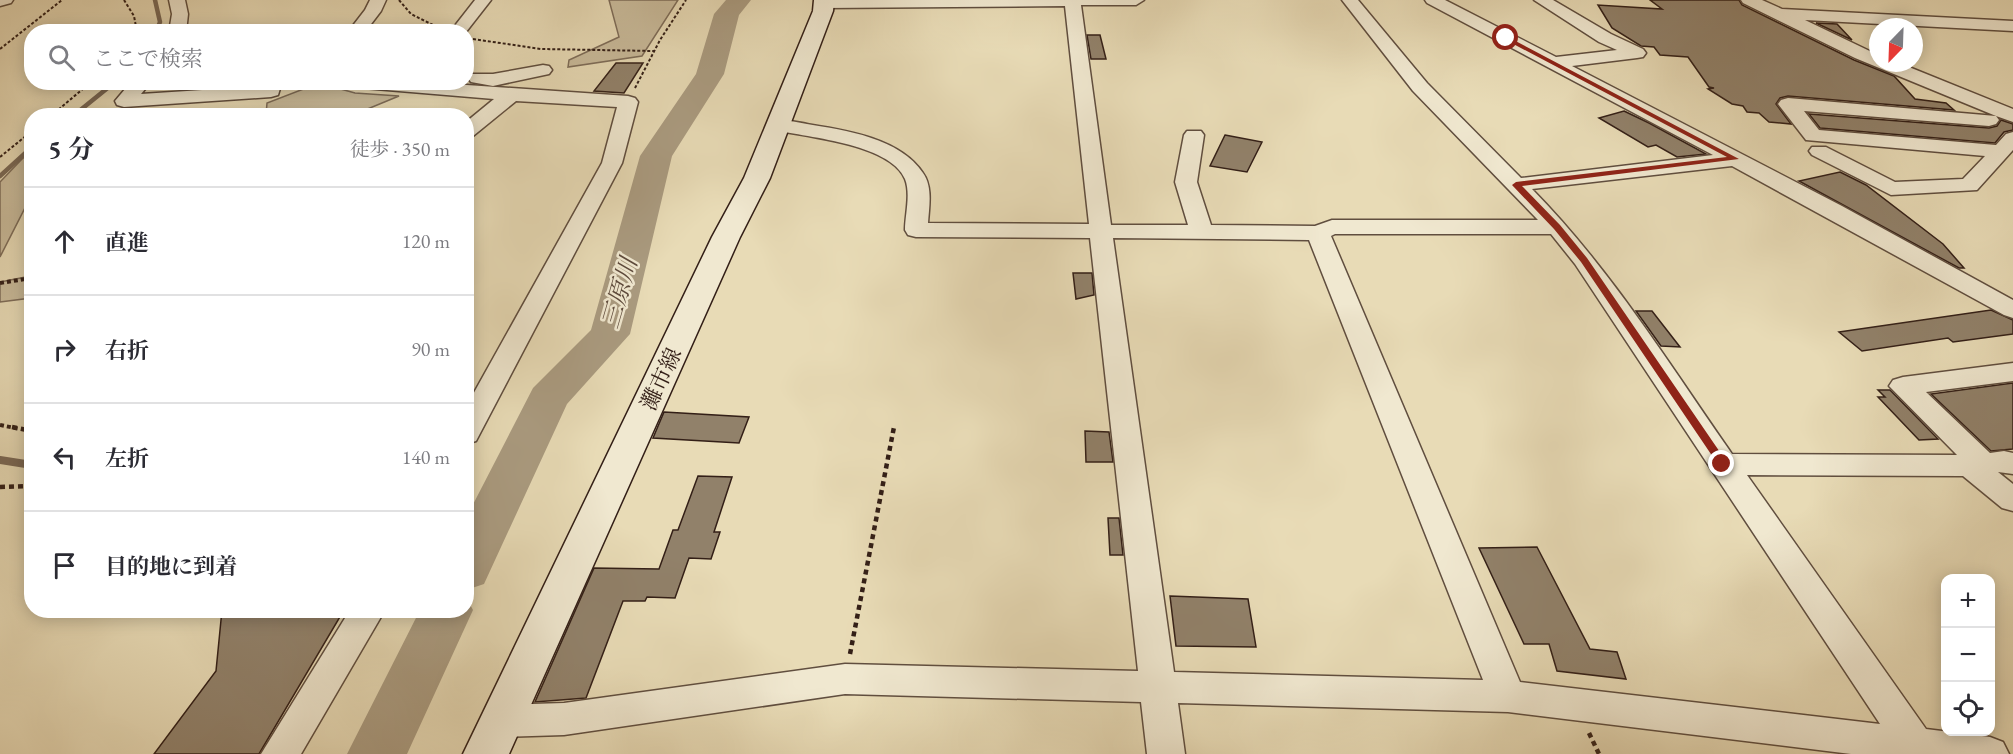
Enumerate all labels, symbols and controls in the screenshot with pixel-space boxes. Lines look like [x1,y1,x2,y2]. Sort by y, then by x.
north arrow [1869,18,1923,72]
search box [24,24,474,90]
route start [1492,24,1518,50]
icon: search [45,41,78,74]
text: ここで検索 [93,44,203,73]
text: 5 分 [48,132,94,166]
text: 徒歩 · 350 m [350,136,450,162]
icon: ahead [48,225,81,258]
text: 直進 [105,228,149,257]
text: 120 m [402,228,450,254]
water label: 三原川 [594,251,645,332]
icon: right [48,333,81,366]
text: 右折 [105,336,149,365]
text: 90 m [411,336,450,362]
street label: 灘市線 [634,343,688,415]
icon: left [48,441,81,474]
text: 左折 [105,444,149,473]
text: 140 m [402,444,450,470]
route end [1708,450,1734,476]
icon: arrive [48,549,81,582]
text: 目的地に到着 [105,552,237,581]
map controls [1941,574,1995,736]
button: + [1941,574,1995,628]
button: − [1941,628,1995,682]
button: locate [1941,682,1995,736]

